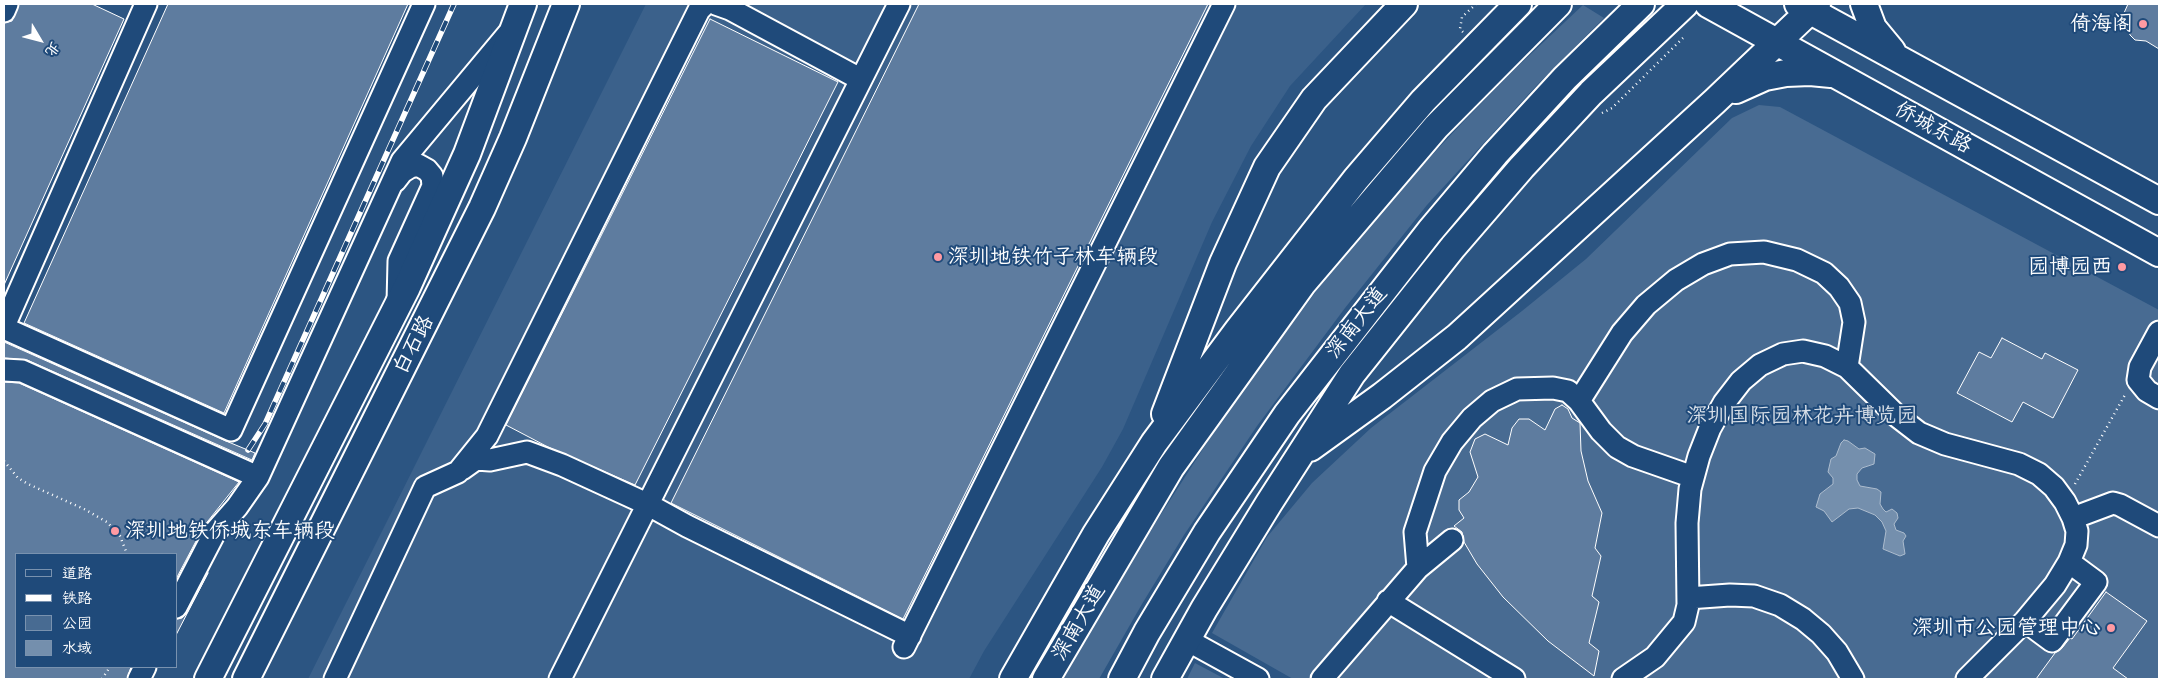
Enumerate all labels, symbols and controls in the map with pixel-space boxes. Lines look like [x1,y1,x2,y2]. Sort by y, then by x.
place label: 倚海阁 [2070,11,2133,37]
north arrow [15,15,65,65]
marker: 倚海阁 [2137,18,2149,30]
text: 北 [41,39,63,60]
street label: 侨城东路 [1890,97,1976,159]
place label: 深圳地铁竹子林车辆段 [948,244,1158,270]
marker: 深圳地铁竹子林车辆段 [932,251,944,263]
place label: 园博园西 [2028,254,2112,280]
marker: 园博园西 [2116,261,2128,273]
street label: 深南大道 [1321,282,1393,364]
street label: 白石路 [388,311,440,379]
park label: 深圳国际园林花卉博览园 [1687,403,1917,429]
place label: 深圳地铁侨城东车辆段 [125,518,335,544]
marker: 深圳地铁侨城东车辆段 [109,525,121,537]
legend [15,553,178,668]
text: 道路 [62,564,92,583]
street label: 深南大道 [1047,580,1111,666]
text: 铁路 [62,589,92,608]
text: 公园 [62,614,92,633]
place label: 深圳市公园管理中心 [1912,615,2101,641]
marker: 深圳市公园管理中心 [2105,622,2117,634]
text: 水域 [62,639,92,658]

